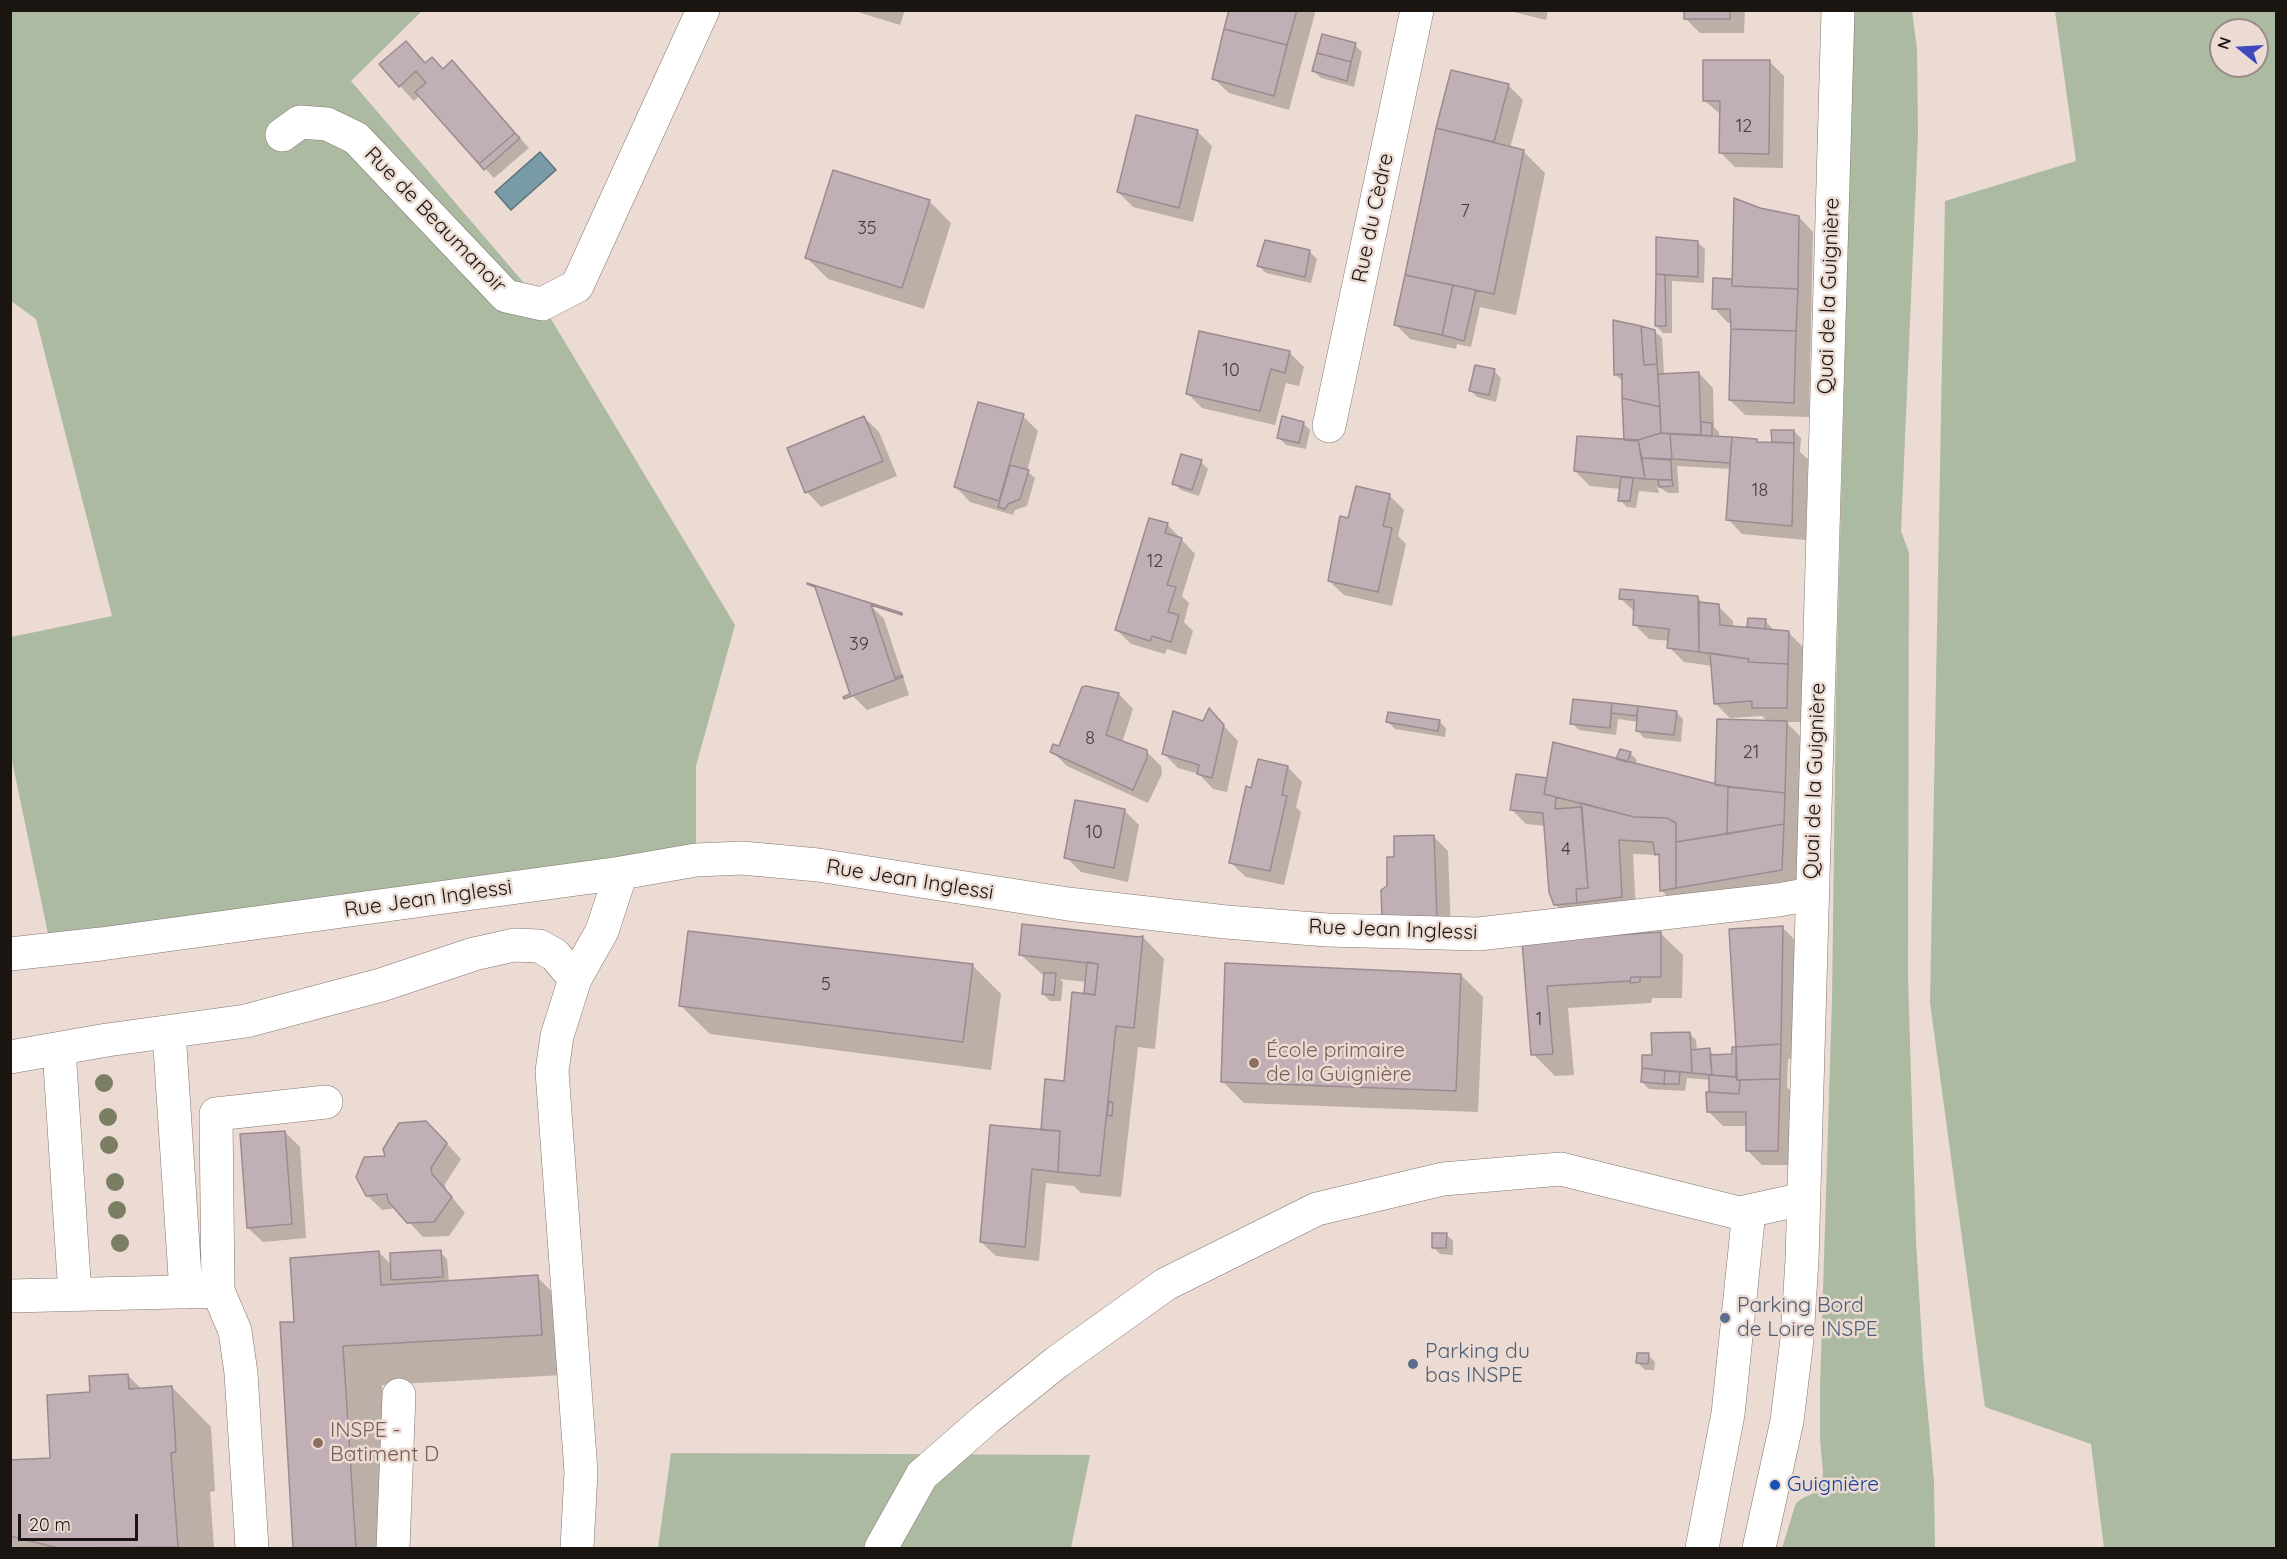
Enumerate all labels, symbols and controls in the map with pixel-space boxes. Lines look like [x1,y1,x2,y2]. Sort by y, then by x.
north arrow [2209,18,2269,78]
text: N [2212,34,2235,52]
house number: 12 [1736,116,1752,138]
street label: Rue de Beaumanoir [359,142,511,298]
street label: Rue du Cèdre [1347,151,1399,285]
street label: Quai de la Guignière [1813,197,1845,395]
house number: 7 [1460,201,1470,223]
house number: 35 [857,218,877,240]
house number: 10 [1222,360,1240,382]
house number: 18 [1752,480,1768,502]
house number: 12 [1147,551,1163,573]
house number: 39 [849,634,869,656]
street label: Quai de la Guignière [1799,682,1831,880]
house number: 8 [1085,728,1095,750]
house number: 21 [1743,742,1759,764]
house number: 10 [1085,822,1103,844]
house number: 4 [1561,839,1571,861]
street label: Rue Jean Inglessi [825,854,995,906]
street label: Rue Jean Inglessi [343,875,513,923]
street label: Rue Jean Inglessi [1308,914,1478,946]
house number: 5 [821,974,831,996]
house number: 1 [1536,1009,1542,1031]
place label: École primaire de la Guignière [1266,1038,1412,1088]
marker: École primaire de la Guignière [1247,1056,1261,1070]
place label: Parking Bord de Loire INSPE [1737,1293,1878,1343]
marker: Parking Bord de Loire INSPE [1718,1311,1732,1325]
place label: Parking du bas INSPE [1425,1339,1530,1389]
marker: Parking du bas INSPE [1406,1357,1420,1371]
place label: INSPE - Batiment D [330,1418,439,1468]
marker: INSPE - Batiment D [311,1436,325,1450]
place label: Guignière [1787,1472,1879,1498]
marker: Guignière [1768,1478,1782,1492]
scale bar [21,1502,141,1540]
text: 20 m [29,1513,71,1536]

